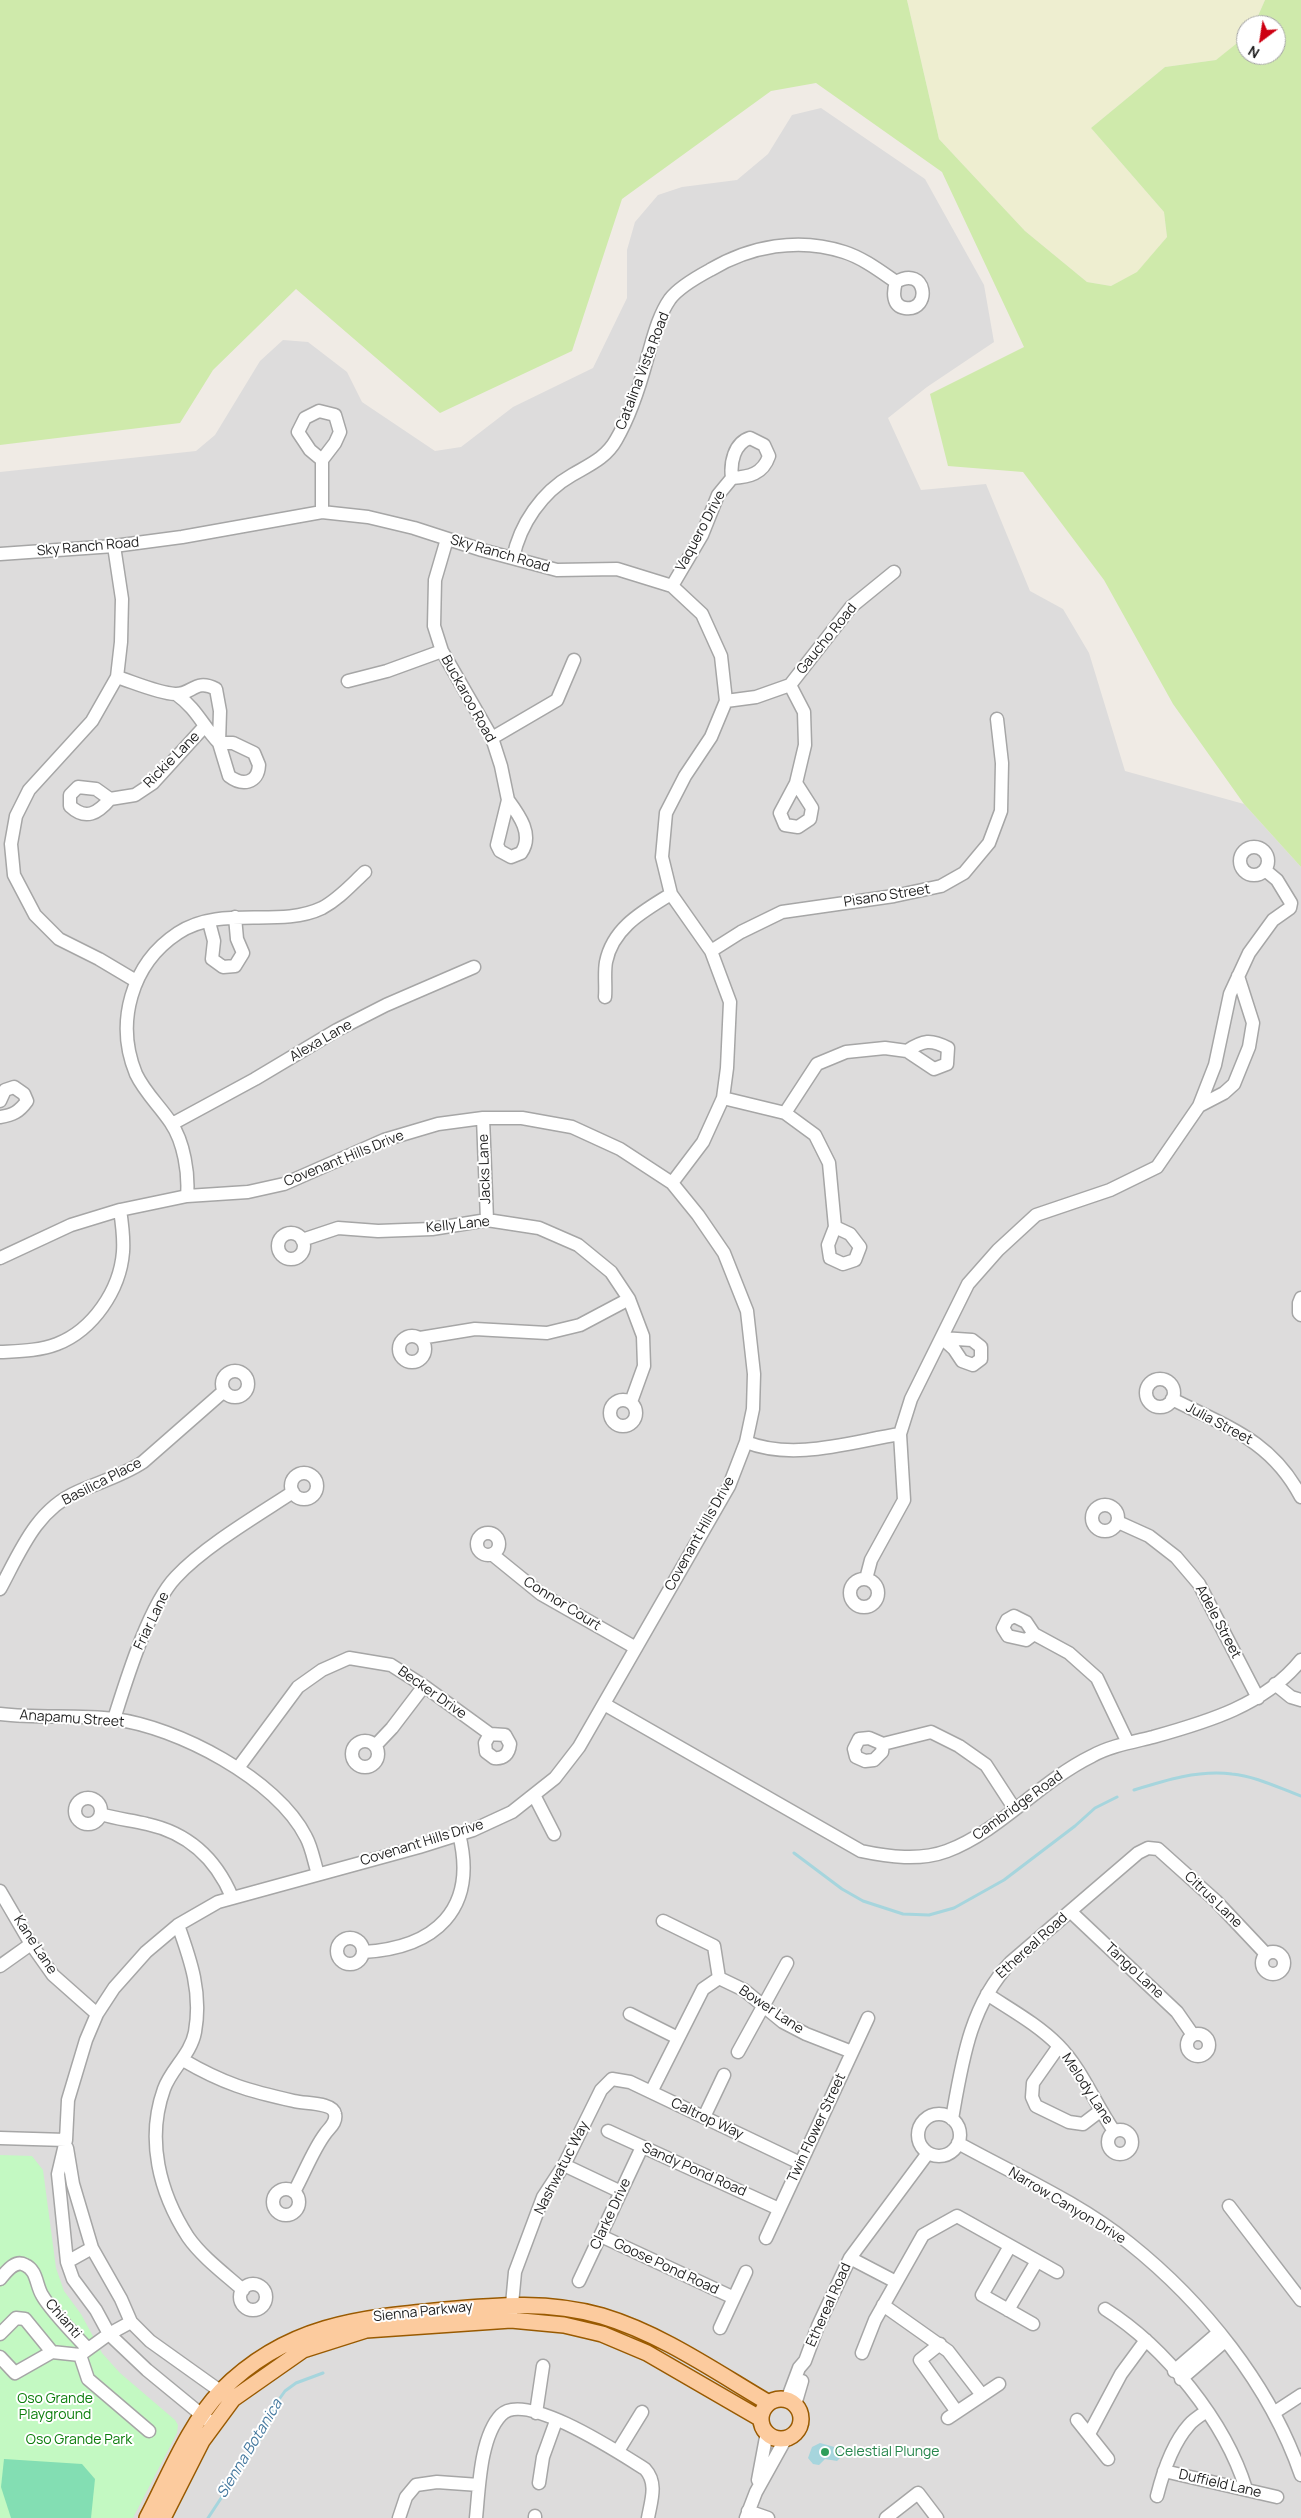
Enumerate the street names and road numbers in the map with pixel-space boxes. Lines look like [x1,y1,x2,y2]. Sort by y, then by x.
street label: Catalina Vista Road [613,310,673,432]
street label: Vaquero Drive [673,488,729,574]
street label: Sky Ranch Road [448,532,552,576]
street label: Sky Ranch Road [36,534,140,560]
street label: Gaucho Road [793,600,861,678]
street label: Buckaroo Road [437,653,499,745]
street label: Rickie Lane [140,728,204,792]
street label: Pisano Street [843,881,931,911]
street label: Alexa Lane [287,1016,355,1066]
street label: Covenant Hills Drive [282,1127,406,1191]
street label: Jacks Lane [475,1134,495,1204]
street label: Kelly Lane [425,1213,491,1237]
street label: Julia Street [1183,1399,1255,1449]
street label: Basilica Place [59,1455,145,1509]
street label: Covenant Hills Drive [662,1474,738,1594]
street label: Connor Court [520,1573,604,1635]
street label: Adele Street [1192,1582,1244,1662]
street label: Friar Lane [131,1589,173,1653]
street label: Becker Drive [394,1663,470,1723]
street label: Anapamu Street [19,1707,125,1731]
street label: Cambridge Road [970,1768,1066,1844]
street label: Covenant Hills Drive [358,1816,486,1870]
street label: Citrus Lane [1181,1868,1245,1932]
street label: Ethereal Road [993,1910,1071,1982]
street label: Kane Lane [10,1912,60,1978]
street label: Tango Lane [1101,1940,1167,2002]
street label: Bower Lane [735,1982,807,2038]
street label: Melody Lane [1058,2050,1116,2128]
street label: Twin Flower Street [784,2071,850,2185]
street label: Caltrop Way [668,2095,746,2143]
street label: Nashwatuc Way [531,2118,593,2218]
street label: Sandy Pond Road [639,2139,749,2201]
street label: Narrow Canyon Drive [1005,2164,1129,2248]
street label: Clarke Drive [587,2176,635,2252]
street label: Goose Pond Road [611,2235,721,2299]
street label: Ethereal Road [803,2260,855,2350]
street label: Chianti [41,2296,85,2342]
street label: Sienna Parkway [372,2298,474,2326]
street label: Duffield Lane [1177,2466,1263,2502]

